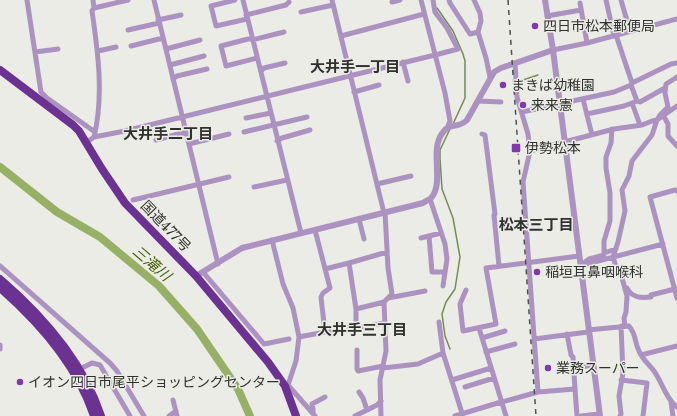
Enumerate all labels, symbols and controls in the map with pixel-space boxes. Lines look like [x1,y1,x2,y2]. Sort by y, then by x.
place label: 四日市松本郵便局 [543,17,655,35]
marker: 四日市松本郵便局 [530,21,540,31]
district label: 大井手一丁目 [310,57,400,76]
place label: まきば幼稚園 [511,76,595,94]
marker: まきば幼稚園 [498,80,508,90]
place label: 来来憲 [531,96,573,114]
marker: 来来憲 [518,100,528,110]
district label: 大井手二丁目 [123,124,213,143]
place label: 伊勢松本 [525,139,581,157]
marker: 伊勢松本 [510,142,522,154]
street label: 国道477号 [137,197,195,255]
district label: 松本三丁目 [498,215,574,234]
water label: 三滝川 [129,241,177,286]
place label: 稲垣耳鼻咽喉科 [545,263,643,281]
marker: 稲垣耳鼻咽喉科 [532,267,542,277]
district label: 大井手三丁目 [317,320,407,339]
place label: 業務スーパー [556,359,640,377]
marker: 業務スーパー [543,363,553,373]
place label: イオン四日市尾平ショッピングセンター [28,373,280,391]
marker: イオン四日市尾平ショッピングセンター [15,377,25,387]

